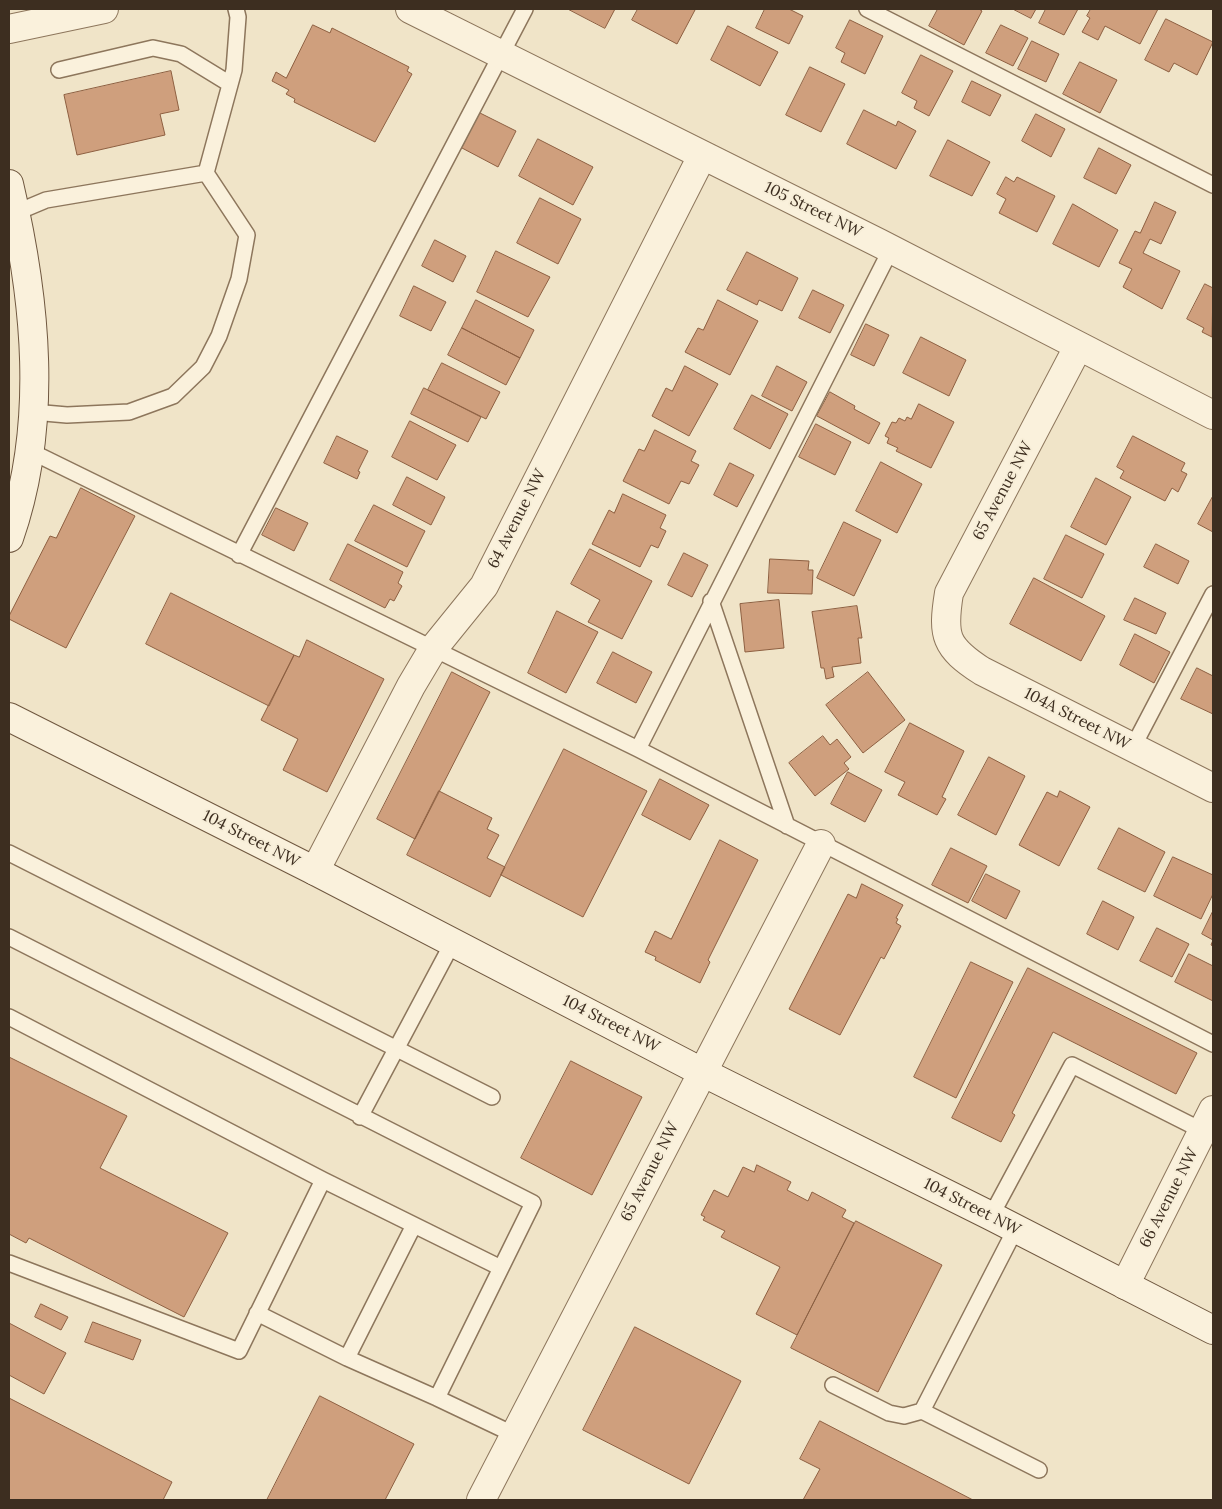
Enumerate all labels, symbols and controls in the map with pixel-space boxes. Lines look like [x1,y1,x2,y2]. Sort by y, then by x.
street label: 105 Street NW [761,178,865,242]
street label: 65 Avenue NW [969,438,1037,544]
street label: 64 Avenue NW [484,466,550,572]
street label: 104A Street NW [1021,684,1133,754]
street label: 104 Street NW [199,806,303,872]
street label: 104 Street NW [559,991,663,1057]
street label: 65 Avenue NW [617,1119,683,1225]
street label: 66 Avenue NW [1136,1145,1202,1251]
street label: 104 Street NW [920,1174,1024,1240]

